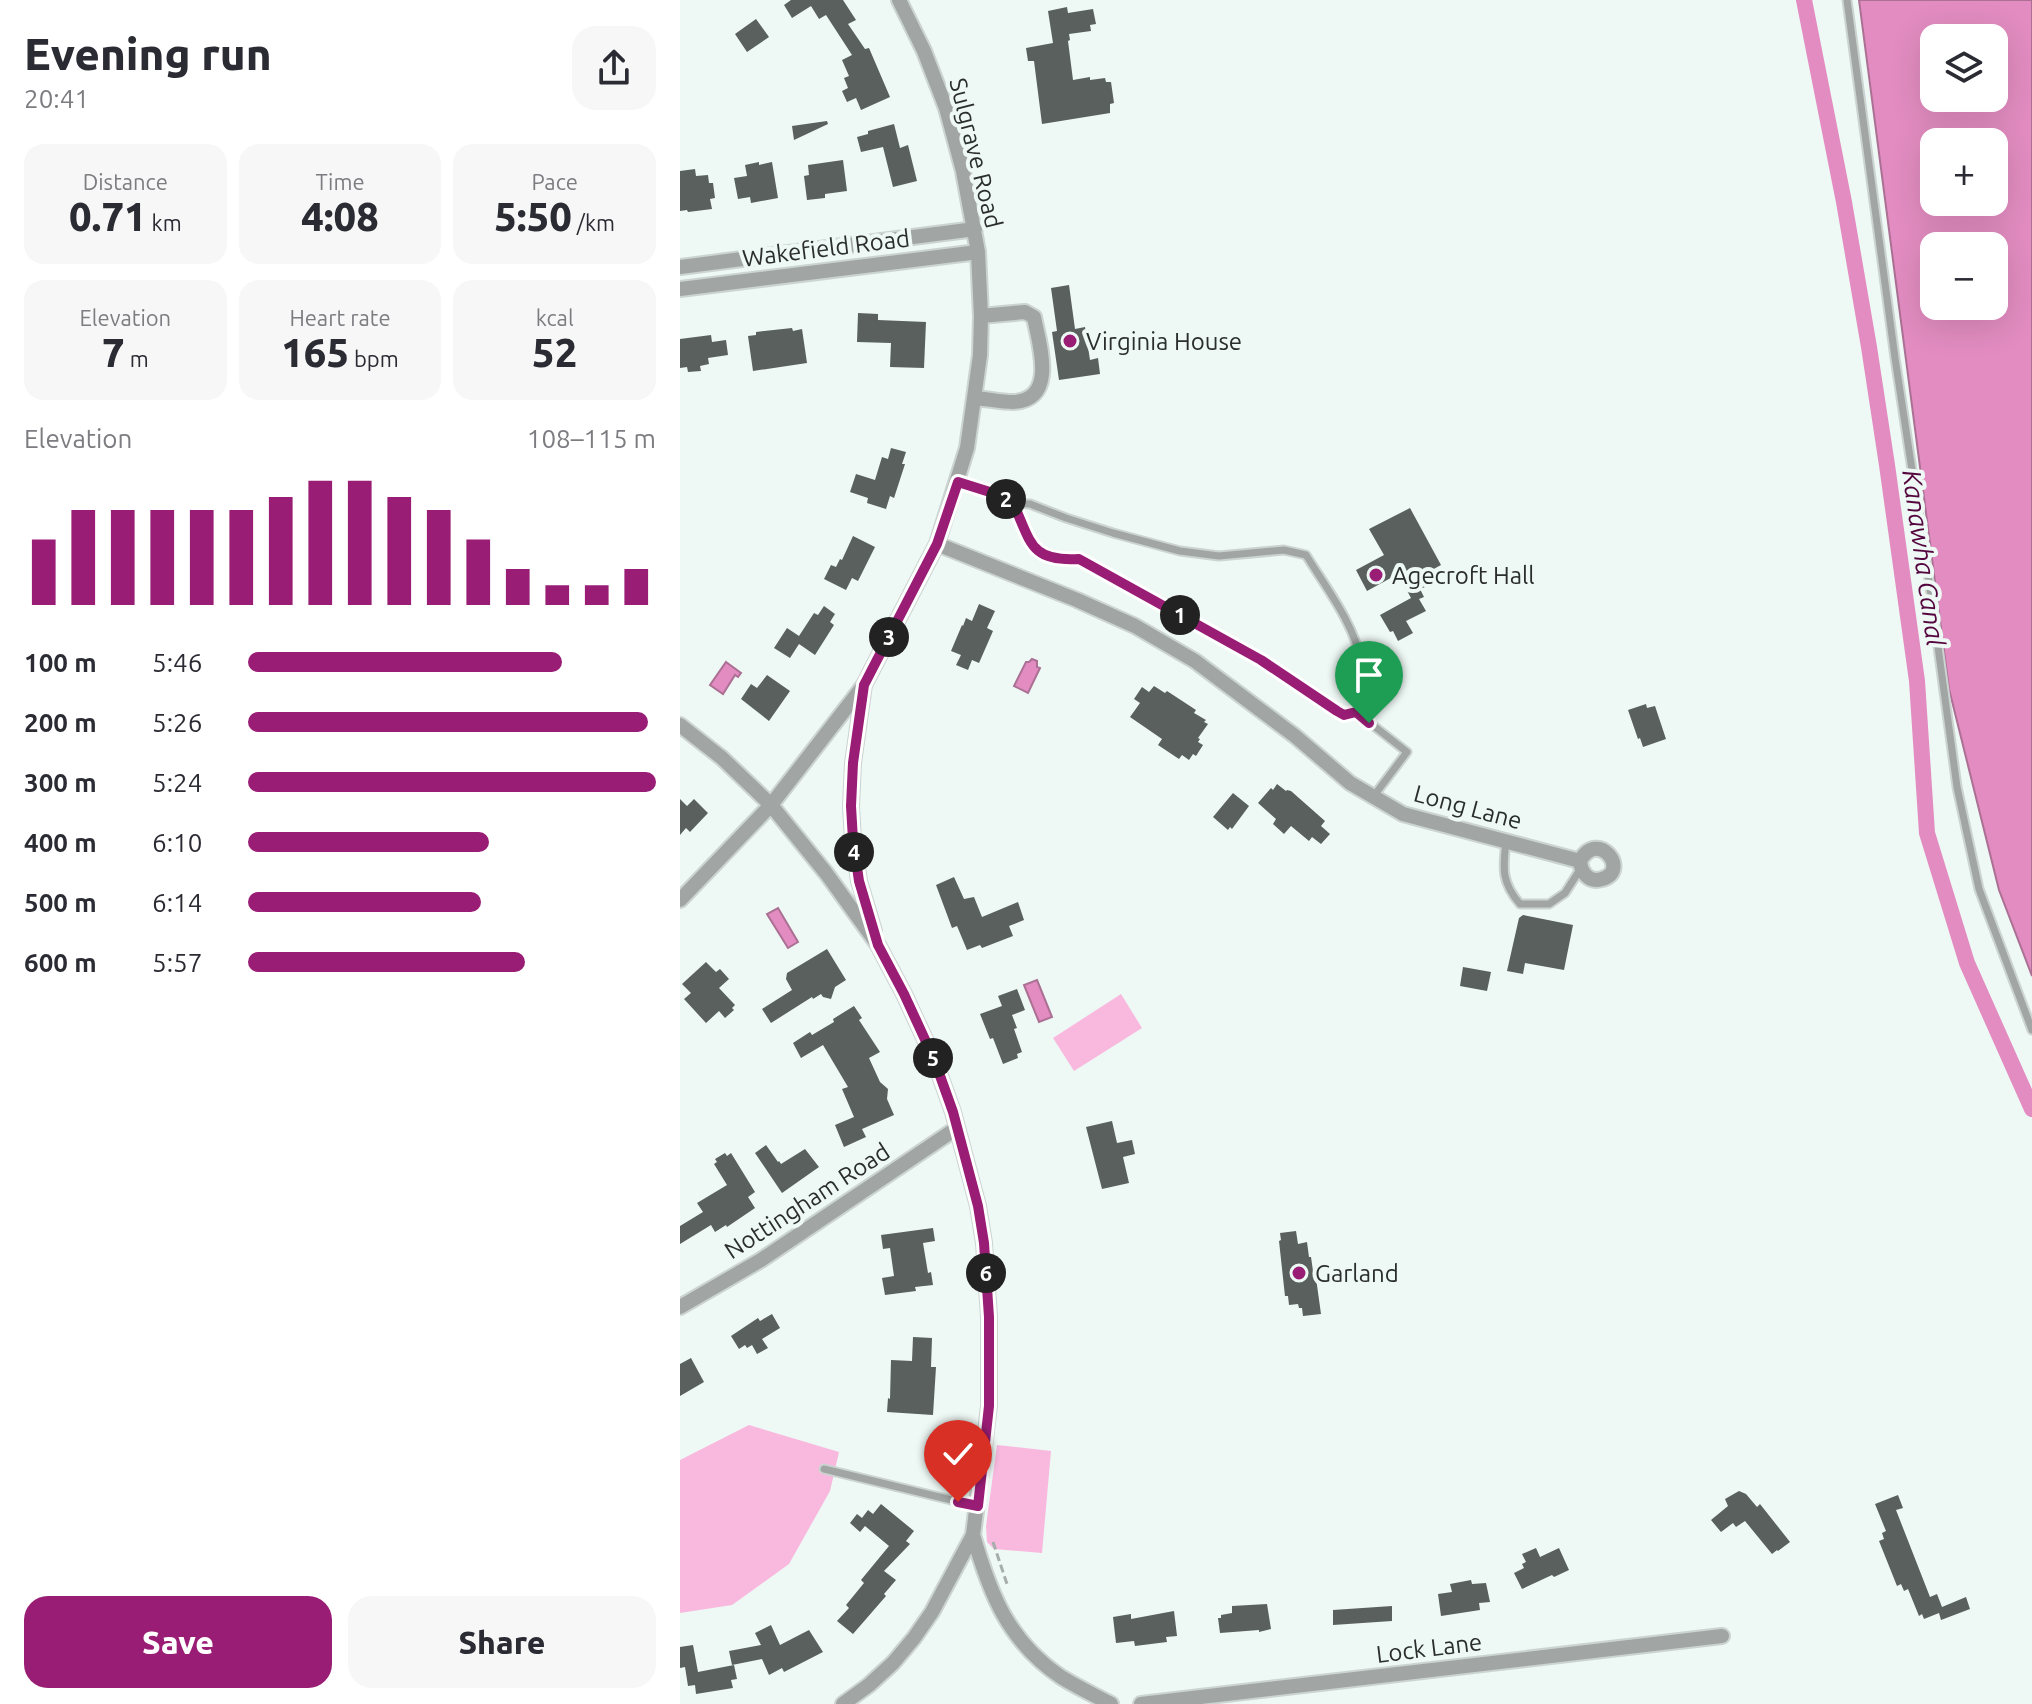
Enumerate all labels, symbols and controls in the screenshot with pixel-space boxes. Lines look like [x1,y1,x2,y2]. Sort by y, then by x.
map controls [1920,24,2008,320]
button: layers [1920,24,2008,112]
button: share [572,26,656,110]
text: Evening run [24,29,272,78]
street label: Sulgrave Road [944,75,1008,231]
text: 20:41 [24,84,89,113]
button: + [1920,128,2008,216]
text: Distance [83,169,168,194]
text: Time [315,169,365,194]
text: Pace [531,169,578,194]
text: 0.71 [69,194,147,239]
text: 4:08 [301,194,379,239]
text: 5:50 [494,194,572,239]
text: km [147,210,182,235]
text: /km [572,210,615,235]
street label: Wakefield Road [741,224,911,272]
button: − [1920,232,2008,320]
text: Elevation [79,305,171,330]
text: Heart rate [289,305,391,330]
text: kcal [536,305,574,330]
place label: Virginia House [1086,328,1242,355]
text: 7 [102,330,125,375]
text: 165 [281,330,349,375]
text: 52 [532,330,577,375]
marker: Virginia House [1061,332,1079,350]
text: m [125,346,149,371]
text: bpm [349,346,399,371]
text: Elevation [24,424,132,453]
text: 108–115 m [527,424,656,453]
water label: Kanawha Canal [1897,468,1951,648]
pin: 2 [986,479,1026,519]
text: 2 [1000,486,1012,511]
place label: Agecroft Hall [1392,562,1535,589]
marker: Agecroft Hall [1367,566,1385,584]
pin: 1 [1160,595,1200,635]
text: 1 [1174,602,1186,627]
pin: 3 [869,617,909,657]
text: 3 [883,624,895,649]
pin [1335,641,1403,723]
text: 100 m [24,648,97,677]
text: 5:46 [152,648,202,677]
icon: arrive [1347,653,1391,697]
text: 200 m [24,708,97,737]
text: 5:26 [152,708,202,737]
text: 300 m [24,768,97,797]
text: 5:24 [152,768,202,797]
street label: Long Lane [1411,780,1525,834]
text: 400 m [24,828,97,857]
text: 6:10 [152,828,202,857]
pin: 4 [834,832,874,872]
text: 4 [848,839,860,864]
text: 500 m [24,888,97,917]
text: 6:14 [152,888,202,917]
text: 600 m [24,948,97,977]
text: 5:57 [152,948,202,977]
pin: 5 [913,1038,953,1078]
text: 5 [927,1045,939,1070]
street label: Nottingham Road [720,1138,894,1264]
pin: 6 [966,1253,1006,1293]
text: 6 [980,1260,992,1285]
place label: Garland [1315,1260,1399,1287]
marker: Garland [1290,1264,1308,1282]
pin [924,1420,992,1502]
icon: check [936,1432,980,1476]
button: Save [24,1596,332,1688]
button: Share [348,1596,656,1688]
street label: Lock Lane [1374,1628,1484,1668]

